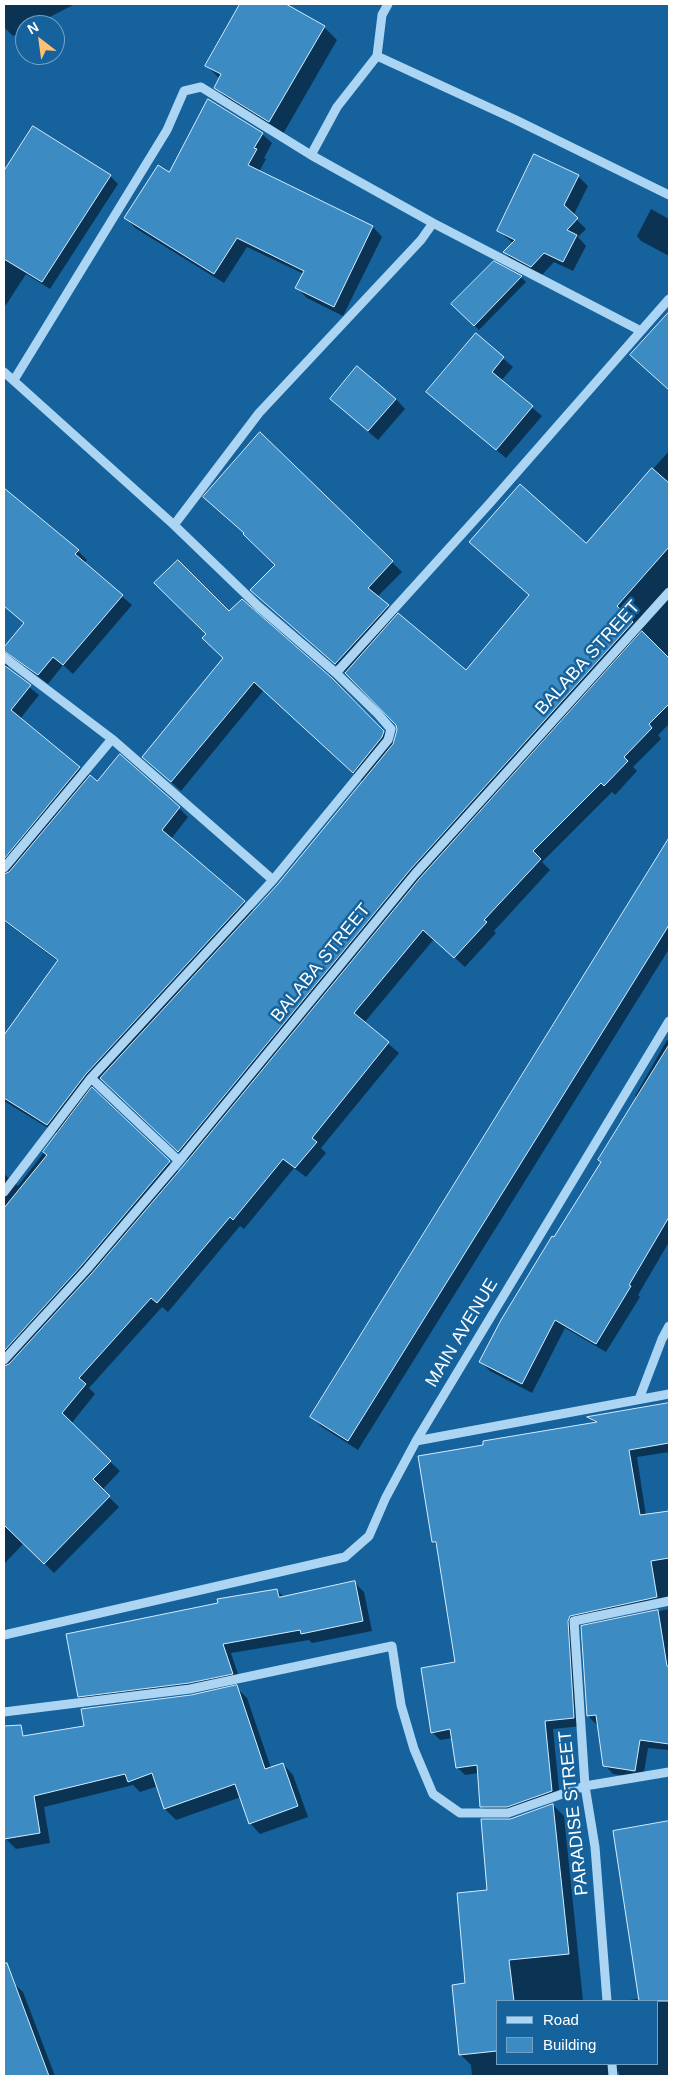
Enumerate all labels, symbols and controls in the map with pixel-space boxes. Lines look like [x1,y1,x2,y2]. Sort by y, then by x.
north arrow [15,15,65,65]
text: N [25,18,41,37]
street label: BALABA STREET [531,597,645,719]
street label: BALABA STREET [267,899,375,1027]
street label: MAIN AVENUE [421,1275,503,1391]
street label: PARADISE STREET [555,1729,593,1897]
legend [496,2000,658,2065]
text: Road [543,2011,579,2028]
text: Building [543,2036,596,2053]

